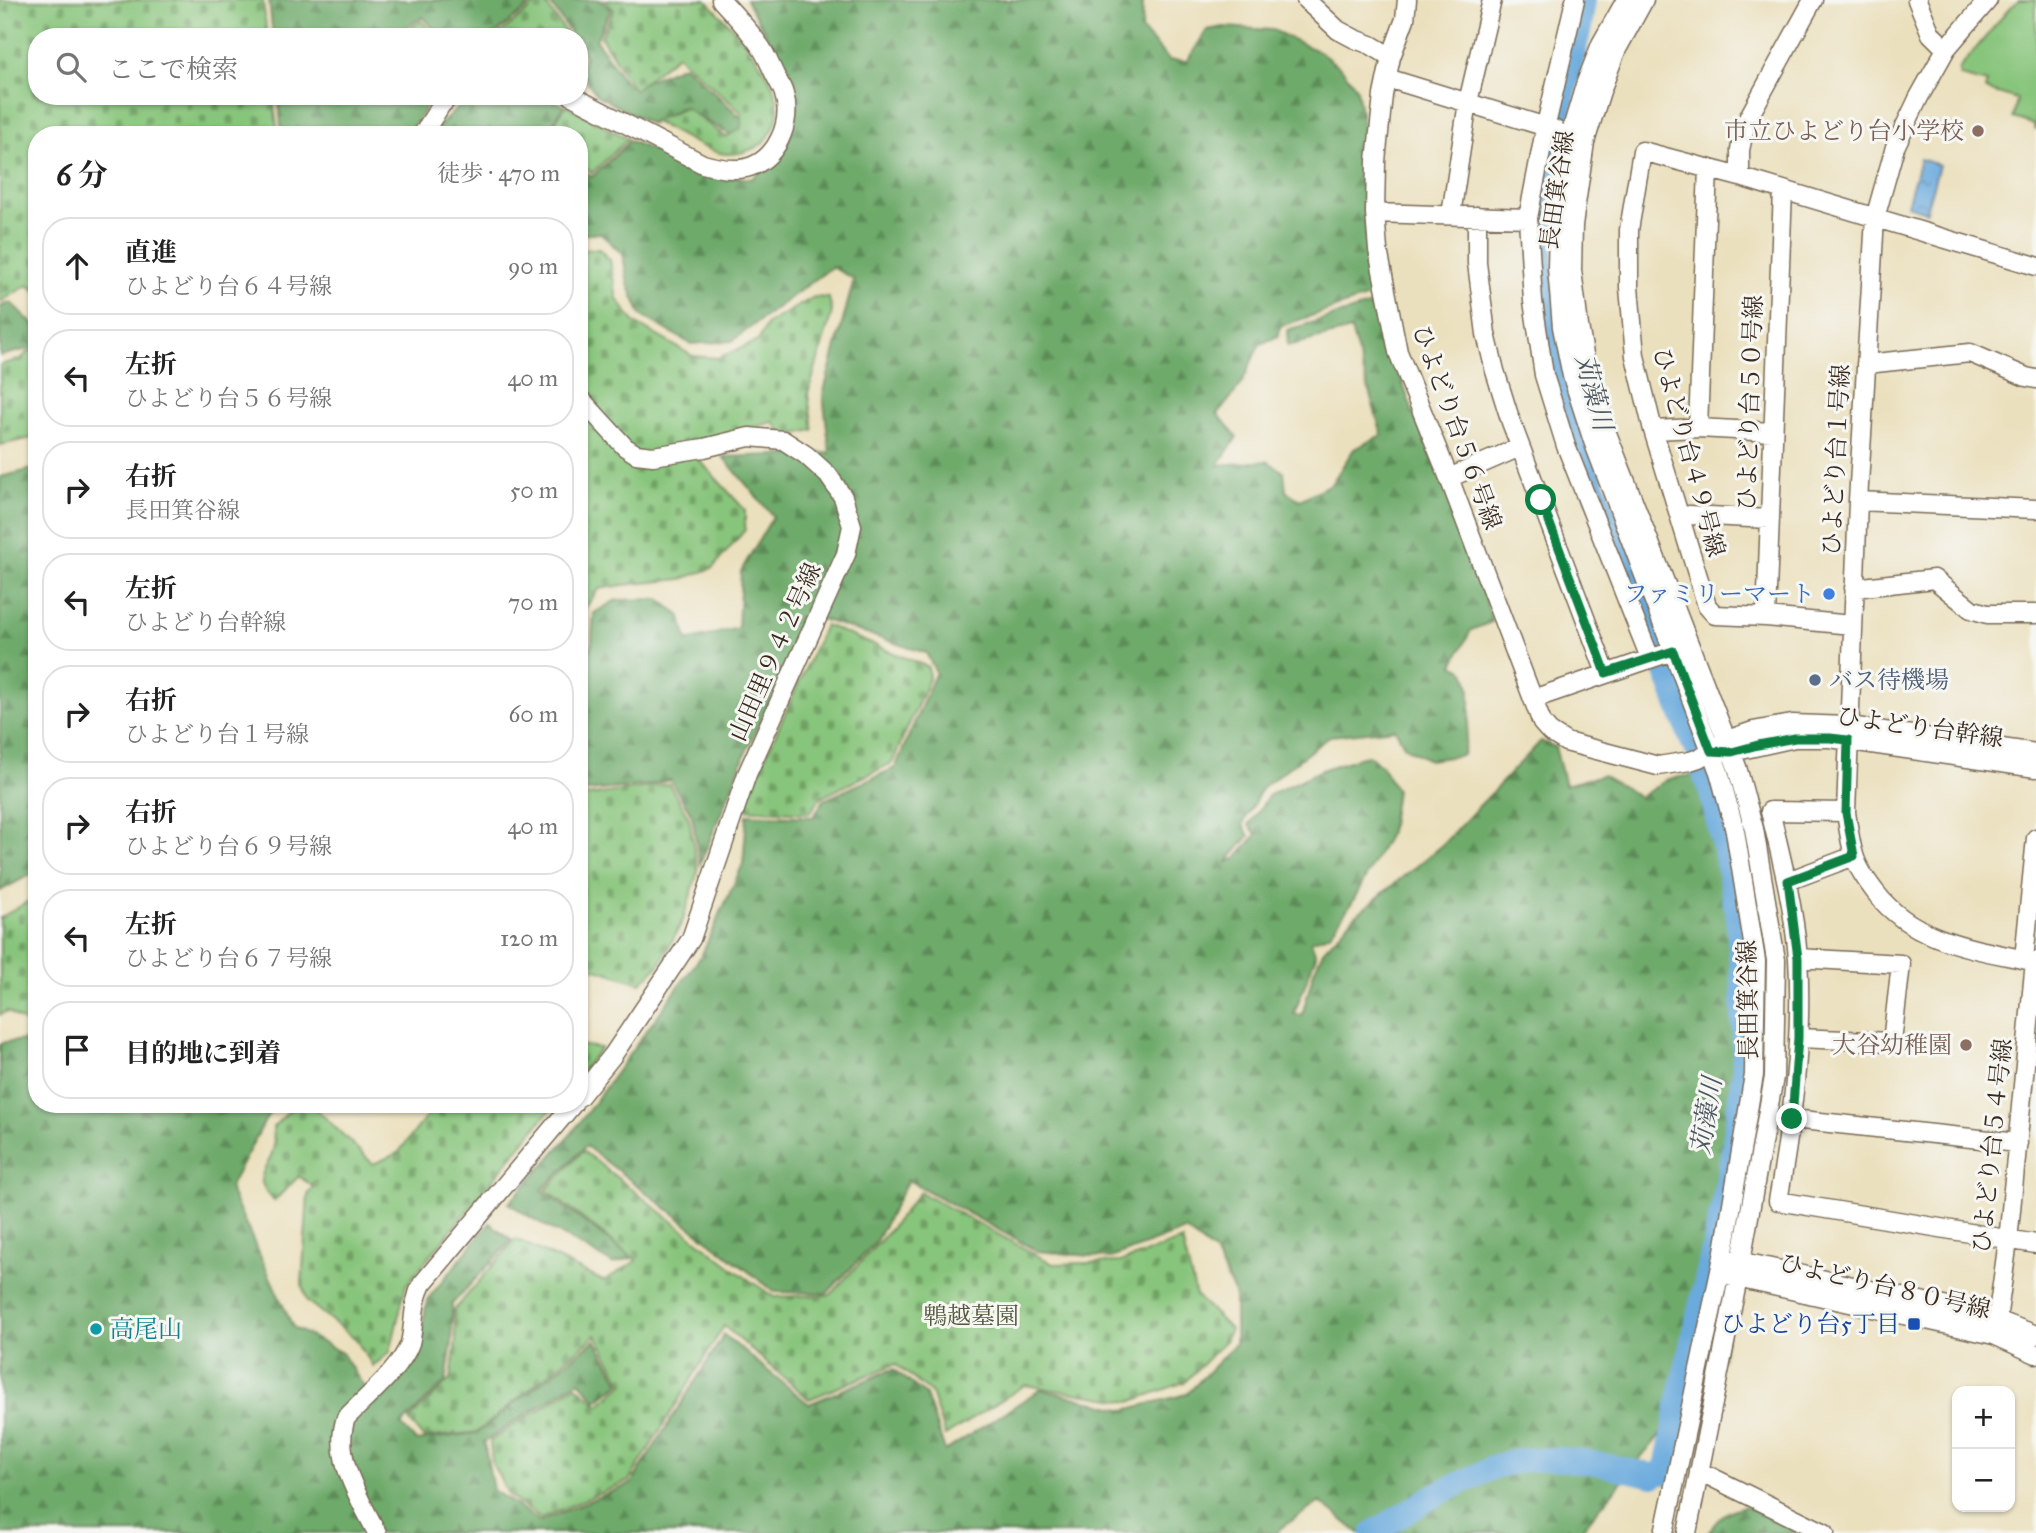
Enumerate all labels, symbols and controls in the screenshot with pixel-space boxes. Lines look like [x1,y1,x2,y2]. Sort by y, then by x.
search box [28,28,588,105]
icon: search [52,48,90,86]
text: ここで検索 [108,53,238,85]
place label: 市立ひよどり台小学校 [1724,116,1964,146]
marker: 市立ひよどり台小学校 [1970,123,1986,139]
street label: 長田箕谷線 [1534,128,1580,252]
text: 6 分 [56,157,108,193]
text: 徒歩 · 470 m [437,159,560,187]
text: 直進 [125,236,177,268]
icon: ahead [58,247,96,285]
text: 90 m [508,252,558,280]
text: ひよどり台６４号線 [125,272,332,300]
street label: ひよどり台５０号線 [1731,295,1769,511]
street label: ひよどり台５６号線 [1406,320,1508,534]
street label: ひよどり台４９号線 [1647,344,1731,560]
text: 左折 [125,348,177,380]
water label: 苅藻川 [1568,350,1620,437]
icon: left [58,359,96,397]
street label: ひよどり台１号線 [1816,363,1856,557]
text: 40 m [508,364,558,392]
text: ひよどり台５６号線 [125,384,332,412]
text: 右折 [125,460,177,492]
icon: right [58,471,96,509]
text: 50 m [510,476,558,504]
route start [1525,484,1556,515]
text: 長田箕谷線 [125,496,240,524]
street label: 山田里９４２号線 [722,558,828,746]
text: 左折 [125,572,177,604]
place label: ファミリーマート [1623,579,1815,609]
icon: left [58,583,96,621]
marker: ファミリーマート [1821,586,1837,602]
text: 70 m [508,588,558,616]
text: ひよどり台幹線 [125,608,286,636]
place label: バス待機場 [1829,665,1949,695]
marker: バス待機場 [1807,672,1823,688]
text: 右折 [125,684,177,716]
icon: right [58,695,96,733]
text: 60 m [509,700,558,728]
street label: ひよどり台幹線 [1835,700,2005,754]
text: ひよどり台１号線 [125,720,309,748]
text: 右折 [125,796,177,828]
icon: right [58,807,96,845]
text: 40 m [508,812,558,840]
text: ひよどり台６９号線 [125,832,332,860]
text: 左折 [125,908,177,940]
icon: left [58,919,96,957]
text: 120 m [500,924,558,952]
street label: 長田箕谷線 [1732,940,1764,1060]
text: ひよどり台６７号線 [125,944,332,972]
place label: 大谷幼稚園 [1832,1030,1952,1060]
icon: arrive [58,1031,96,1069]
text: 目的地に到着 [125,1037,281,1069]
marker: 大谷幼稚園 [1958,1037,1974,1053]
street label: ひよどり台５４号線 [1966,1037,2018,1255]
water label: 苅藻川 [1684,1072,1728,1157]
route end [1776,1103,1807,1134]
street label: ひよどり台８０号線 [1776,1247,1994,1325]
park label: 鵯越墓園 [923,1301,1019,1331]
place label: ひよどり台5丁目 [1721,1309,1900,1339]
place label: 高尾山 [110,1314,182,1344]
marker: ひよどり台5丁目 [1906,1316,1922,1332]
marker: 高尾山 [88,1321,104,1337]
map controls [1952,1386,2015,1512]
button: + [1952,1386,2015,1449]
button: − [1952,1449,2015,1512]

